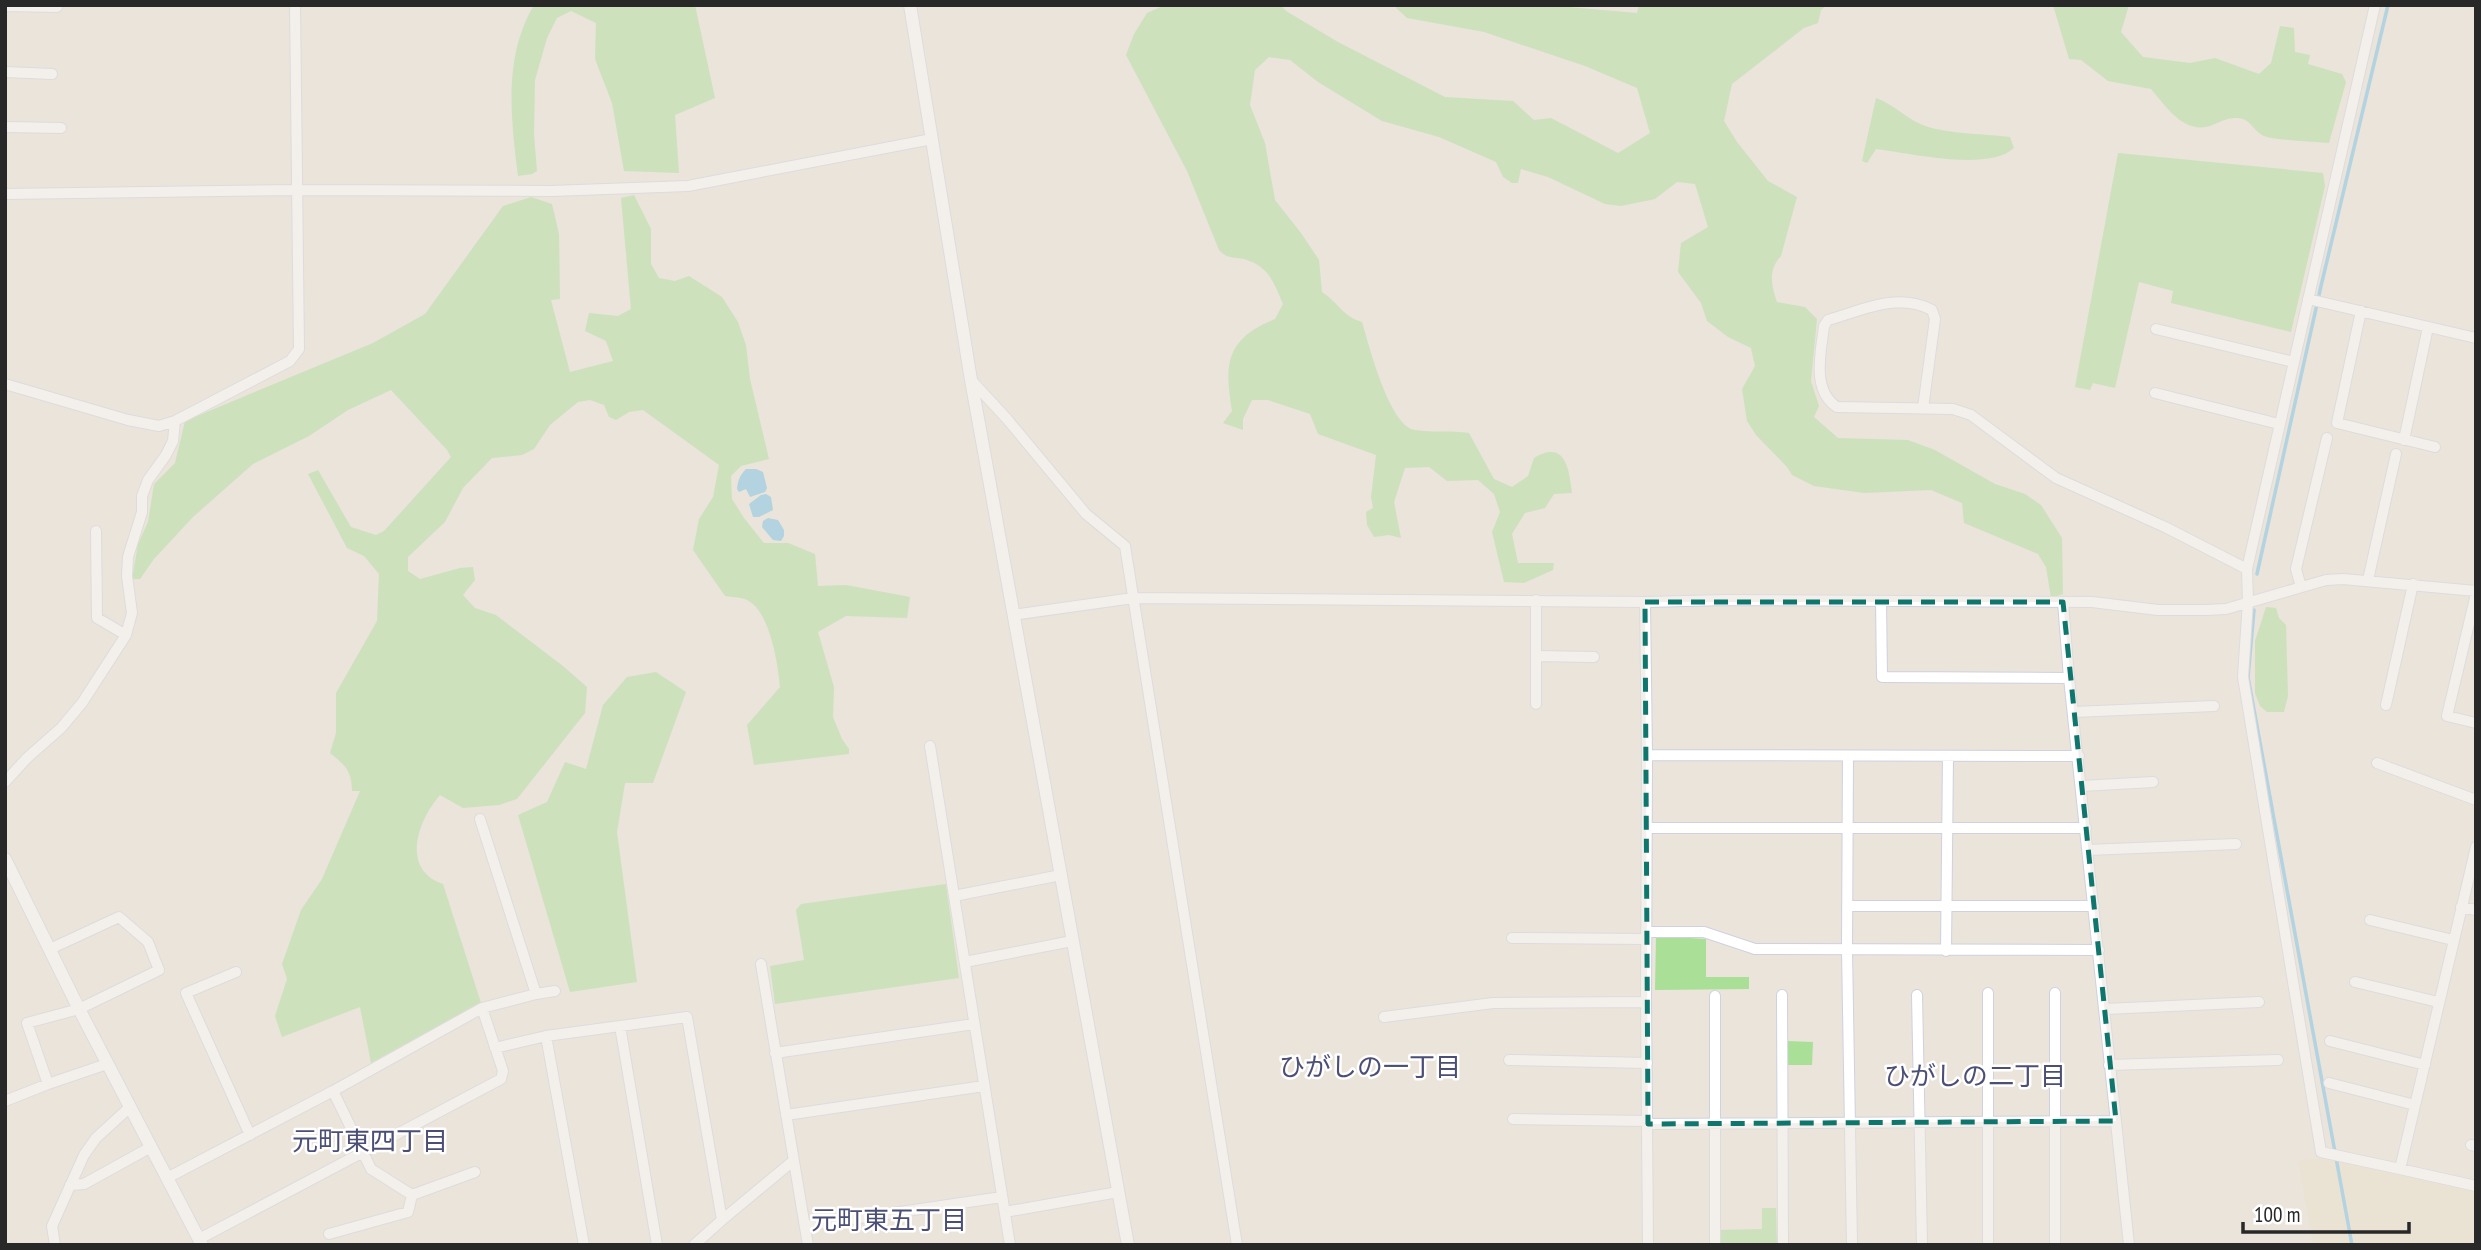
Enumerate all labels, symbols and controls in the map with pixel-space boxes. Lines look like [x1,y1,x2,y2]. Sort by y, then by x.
district label: ひがしの一丁目 [1279,1050,1461,1083]
district label: ひがしの二丁目 [1884,1059,2066,1092]
district label: 元町東四丁目 [292,1124,448,1157]
scale bar [2243,1190,2409,1234]
text: 100 m [2254,1201,2300,1228]
district label: 元町東五丁目 [811,1203,967,1236]

